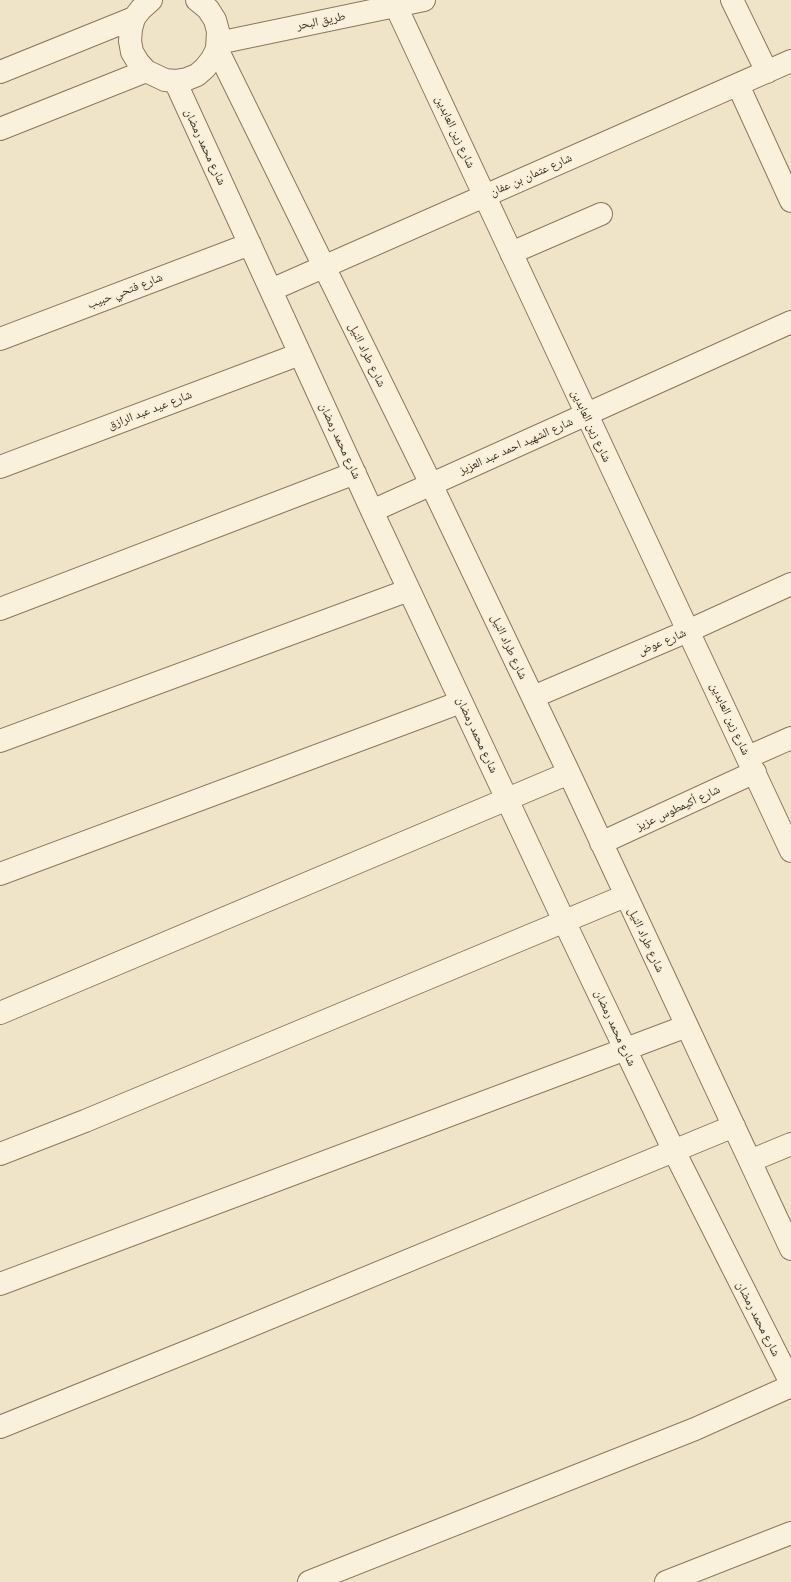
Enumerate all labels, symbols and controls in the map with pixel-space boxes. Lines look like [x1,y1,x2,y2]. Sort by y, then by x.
street label: طريق البحر [295,9,347,33]
street label: شارع زين العابدين [432,94,478,170]
street label: شارع محمد رمضان [181,107,229,187]
street label: شارع عثمان بن عفان [488,150,574,200]
street label: شارع فتحي حبيب [85,270,165,312]
street label: شارع طراد النيل [345,320,389,390]
street label: شارع عيد عبد الرازق [106,387,194,433]
street label: شارع زين العابدين [568,388,614,464]
street label: شارع محمد رمضان [316,401,364,481]
street label: شارع الشهيد احمد عبد العزيز [457,414,575,478]
street label: شارع طراد النيل [488,612,530,682]
street label: شارع عوض [636,625,688,659]
street label: شارع زين العابدين [707,681,753,757]
street label: شارع محمد رمضان [453,695,501,775]
street label: شارع أكيمطوس عزيز [634,782,722,834]
street label: شارع طراد النيل [625,905,667,975]
street label: شارع محمد رمضان [591,988,639,1068]
street label: شارع محمد رمضان [733,1279,783,1359]

